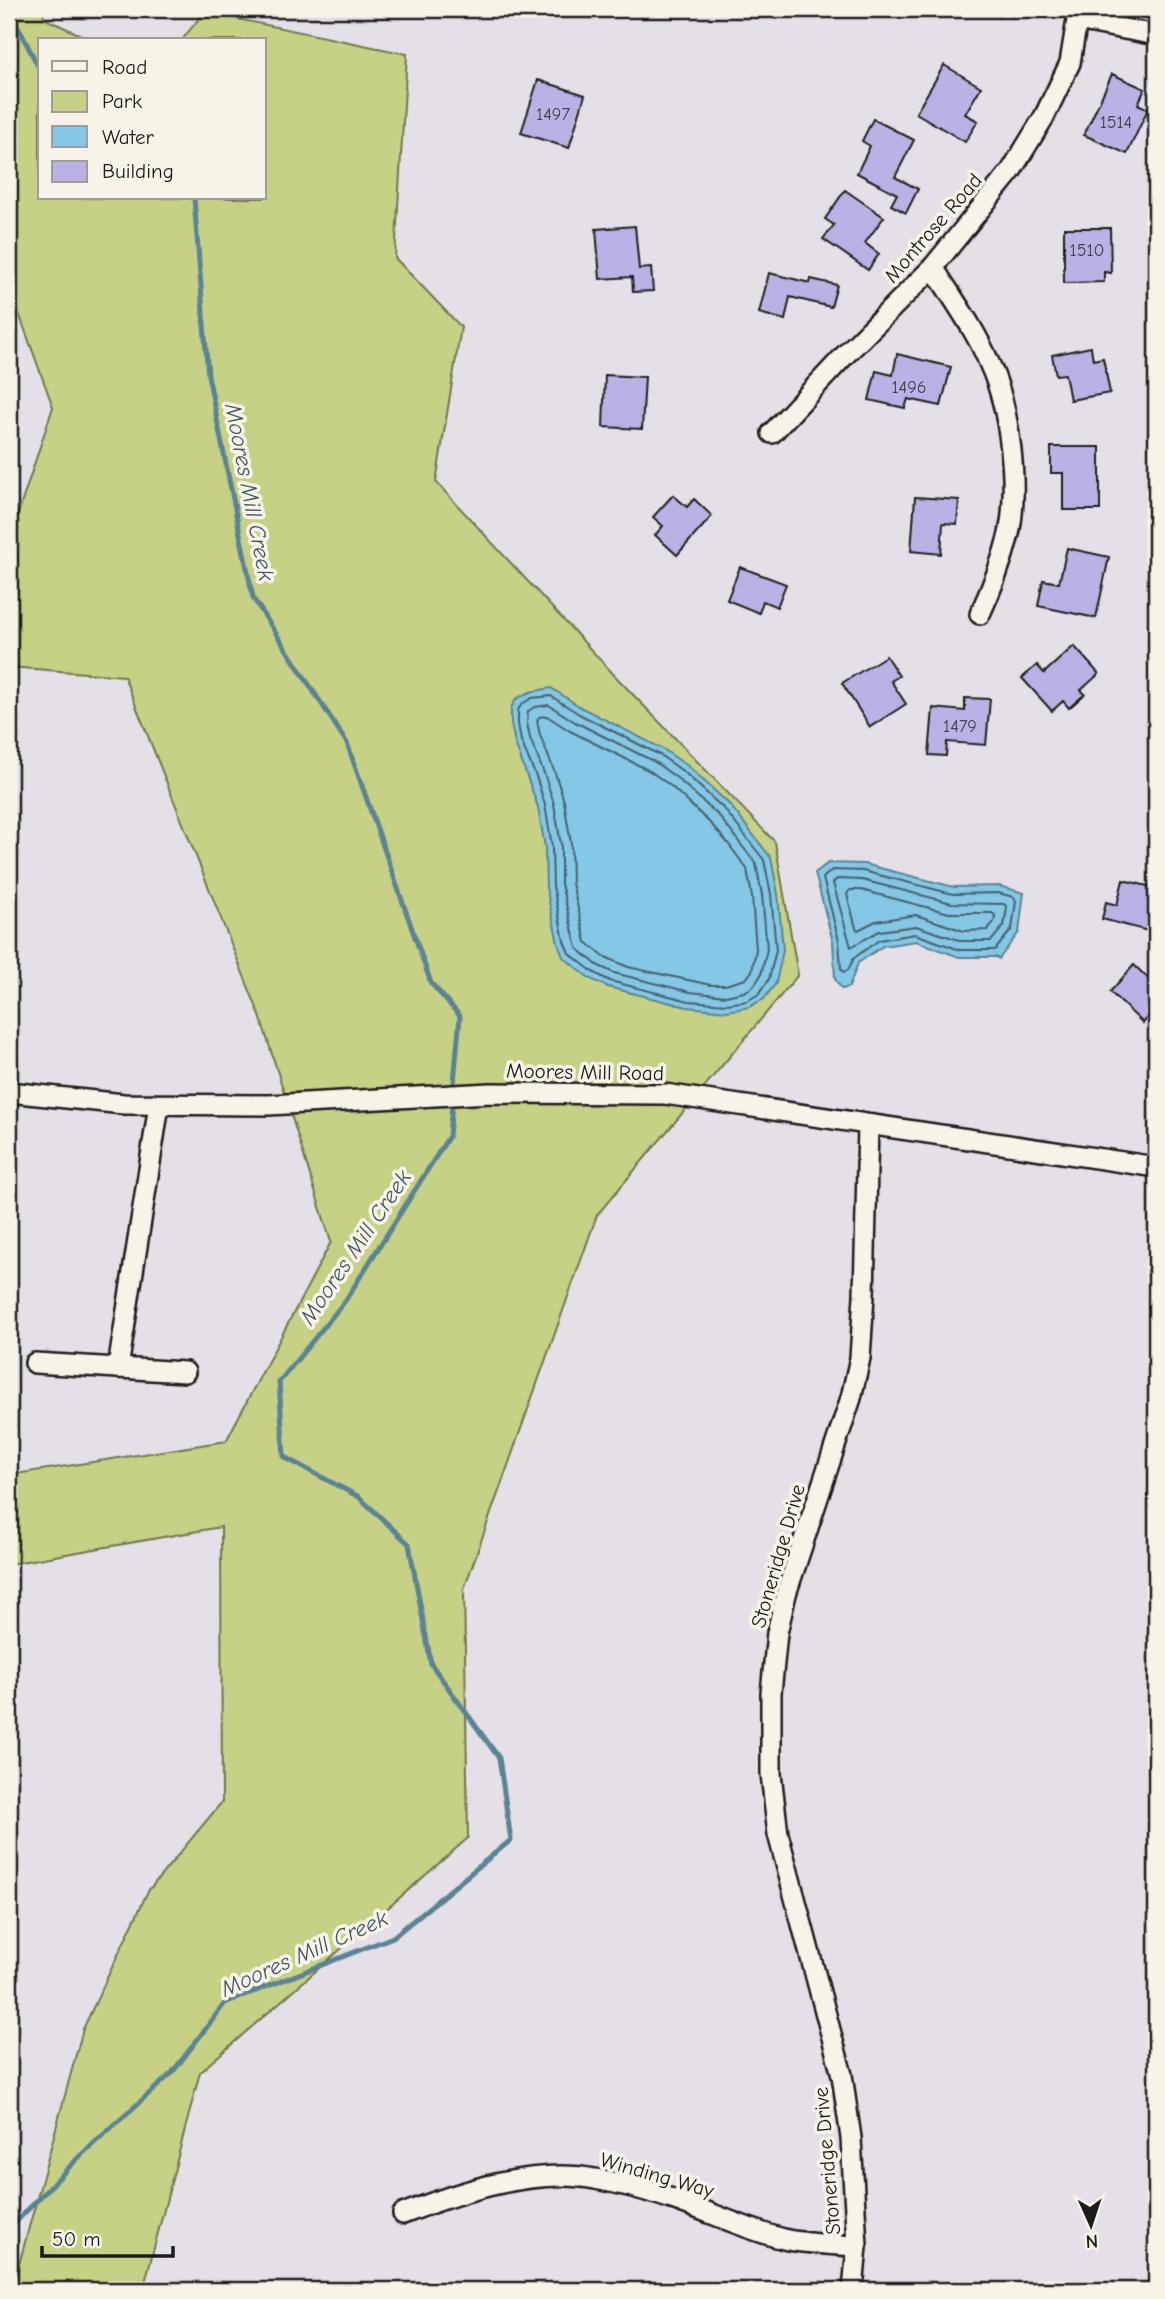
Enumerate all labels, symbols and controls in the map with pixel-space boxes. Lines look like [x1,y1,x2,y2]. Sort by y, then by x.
legend [38,38,266,200]
text: Road [102,55,147,79]
text: Park [102,89,142,113]
house number: 1497 [536,104,570,125]
house number: 1514 [1100,112,1132,133]
text: Water [102,125,155,149]
text: Building [102,159,174,183]
street label: Montrose Road [879,168,987,288]
house number: 1510 [1070,240,1104,261]
house number: 1496 [891,377,927,398]
water label: Moores Mill Creek [219,400,280,584]
house number: 1479 [943,716,977,737]
street label: Moores Mill Road [506,1059,664,1085]
water label: Moores Mill Creek [293,1164,417,1330]
street label: Stoneridge Drive [746,1481,810,1631]
water label: Moores Mill Creek [216,1904,393,2003]
street label: Stoneridge Drive [809,2086,845,2236]
street label: Winding Way [597,2147,717,2203]
north arrow [1056,2190,1126,2260]
scale bar [42,2215,173,2259]
text: 50 m [52,2227,101,2251]
text: N [1085,2230,1099,2252]

